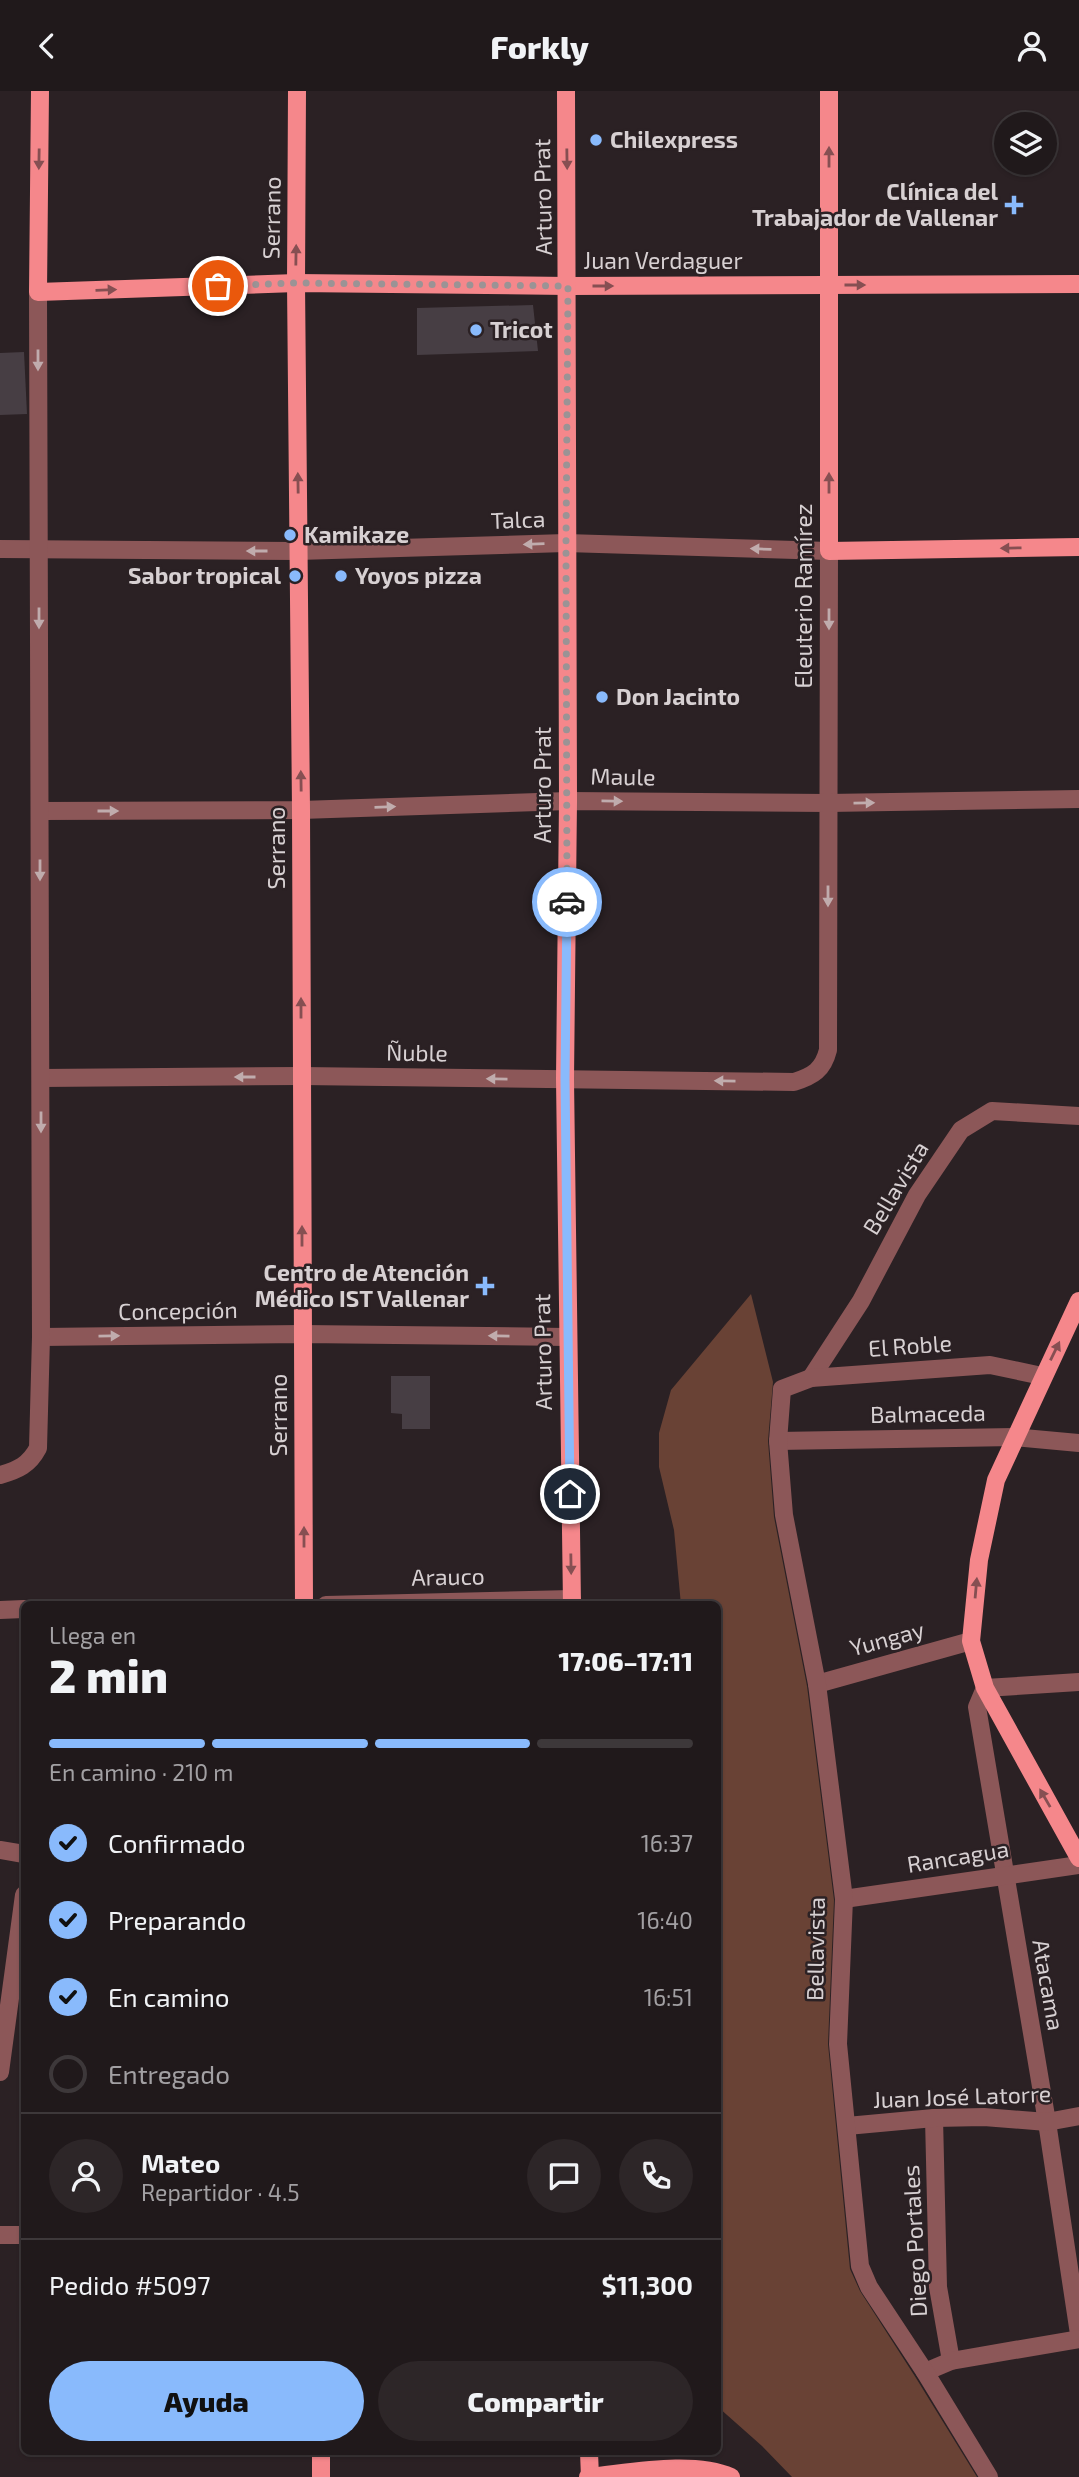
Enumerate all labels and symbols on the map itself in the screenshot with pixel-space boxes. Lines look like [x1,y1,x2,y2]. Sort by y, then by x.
place label: Chilexpress [610,125,738,153]
marker: Chilexpress [588,132,604,148]
street label: Arturo Prat [527,138,557,256]
one-way arrow [823,146,835,168]
one-way arrow [33,148,45,170]
one-way arrow [561,148,573,170]
street label: Serrano [256,176,286,260]
place label: Clínica del Trabajador de Vallenar [752,177,998,231]
marker: Clínica del Trabajador de Vallenar [1004,195,1024,215]
one-way arrow [290,244,302,266]
street label: Juan Verdaguer [583,246,743,274]
pin [188,256,248,316]
one-way arrow [844,279,866,291]
one-way arrow [592,280,614,292]
one-way arrow [96,284,118,295]
place label: Tricot [490,315,553,343]
marker: Tricot [468,322,484,338]
one-way arrow [32,350,44,372]
one-way arrow [292,471,303,493]
one-way arrow [823,471,835,493]
street label: Eleuterio Ramírez [789,503,817,689]
street label: Talca [490,504,546,534]
place label: Kamikaze [304,520,409,548]
marker: Kamikaze [282,527,298,543]
one-way arrow [523,539,545,550]
one-way arrow [1000,542,1022,554]
one-way arrow [750,543,772,555]
one-way arrow [246,545,268,557]
place label: Sabor tropical [128,561,281,589]
place label: Yoyos pizza [355,561,482,589]
marker: Sabor tropical [287,568,303,584]
marker: Yoyos pizza [333,568,349,584]
one-way arrow [33,607,45,629]
one-way arrow [823,608,835,630]
place label: Don Jacinto [616,682,740,710]
marker: Don Jacinto [594,689,610,705]
street label: Arturo Prat [528,726,556,843]
street label: Maule [590,761,656,791]
one-way arrow [295,769,307,791]
one-way arrow [602,795,624,807]
one-way arrow [854,797,876,809]
one-way arrow [374,801,396,813]
one-way arrow [98,805,120,817]
street label: Serrano [262,807,290,889]
one-way arrow [34,859,46,881]
courier [532,867,602,937]
one-way arrow [822,885,834,907]
one-way arrow [295,997,307,1019]
street label: Ñuble [386,1037,448,1067]
one-way arrow [234,1071,256,1083]
one-way arrow [486,1073,508,1084]
one-way arrow [714,1076,736,1087]
one-way arrow [35,1111,47,1133]
street label: Bellavista [856,1136,934,1239]
one-way arrow [297,1224,308,1246]
place label: Centro de Atención Médico IST Vallenar [255,1258,469,1312]
marker: Centro de Atención Médico IST Vallenar [475,1276,495,1296]
street label: Arturo Prat [527,1293,557,1411]
street label: Concepción [118,1295,238,1325]
street label: El Roble [867,1328,953,1362]
one-way arrow [488,1330,510,1342]
one-way arrow [99,1331,121,1342]
one-way arrow [1049,1341,1060,1361]
street label: Serrano [264,1374,292,1456]
street label: Balmaceda [870,1398,986,1428]
pin [540,1464,600,1524]
one-way arrow [298,1525,310,1547]
one-way arrow [565,1553,577,1575]
street label: Arauco [411,1561,485,1591]
one-way arrow [971,1577,982,1599]
street label: Yungay [847,1615,927,1661]
one-way arrow [1039,1789,1051,1808]
street label: Rancagua [905,1834,1011,1878]
street label: Bellavista [800,1897,830,2001]
street label: Atacama [1027,1937,1071,2033]
street label: Juan José Latorre [872,2079,1052,2113]
street label: Diego Portales [896,2164,932,2318]

